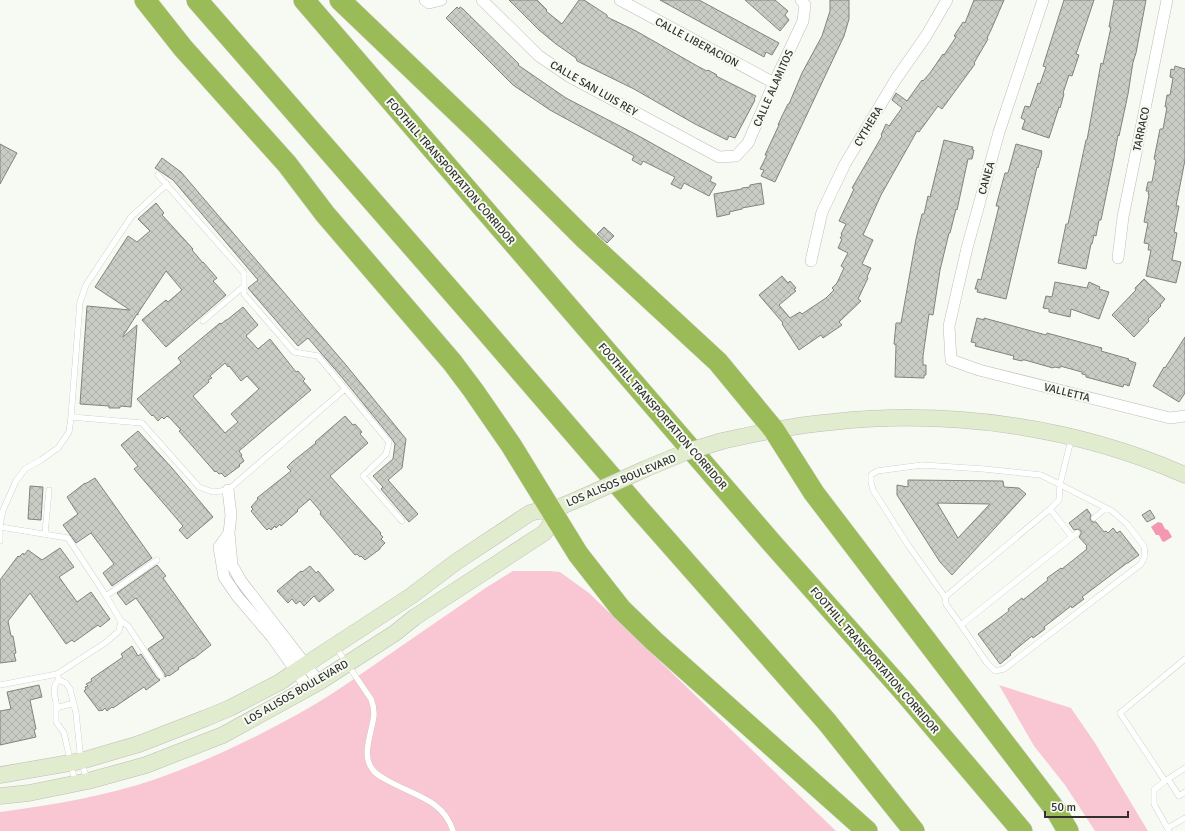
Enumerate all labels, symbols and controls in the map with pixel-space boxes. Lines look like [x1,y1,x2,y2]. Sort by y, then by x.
street label: CALLE LIBERACION [653,15,741,70]
street label: CALLE ALAMITOS [751,48,796,129]
street label: CALLE SAN LUIS REY [548,58,640,119]
street label: FOOTHILL TRANSPORTATION CORRIDOR [383,95,518,247]
street label: CYTHERA [851,104,886,149]
street label: TARRACO [1130,106,1153,152]
street label: CANEA [976,160,997,196]
street label: FOOTHILL TRANSPORTATION CORRIDOR [595,340,730,492]
street label: VALLETTA [1042,380,1092,405]
street label: LOS ALISOS BOULEVARD [564,451,678,509]
street label: FOOTHILL TRANSPORTATION CORRIDOR [807,584,942,736]
street label: LOS ALISOS BOULEVARD [242,657,351,728]
scale bar [1045,793,1128,819]
text: 50 m [1051,800,1076,815]

